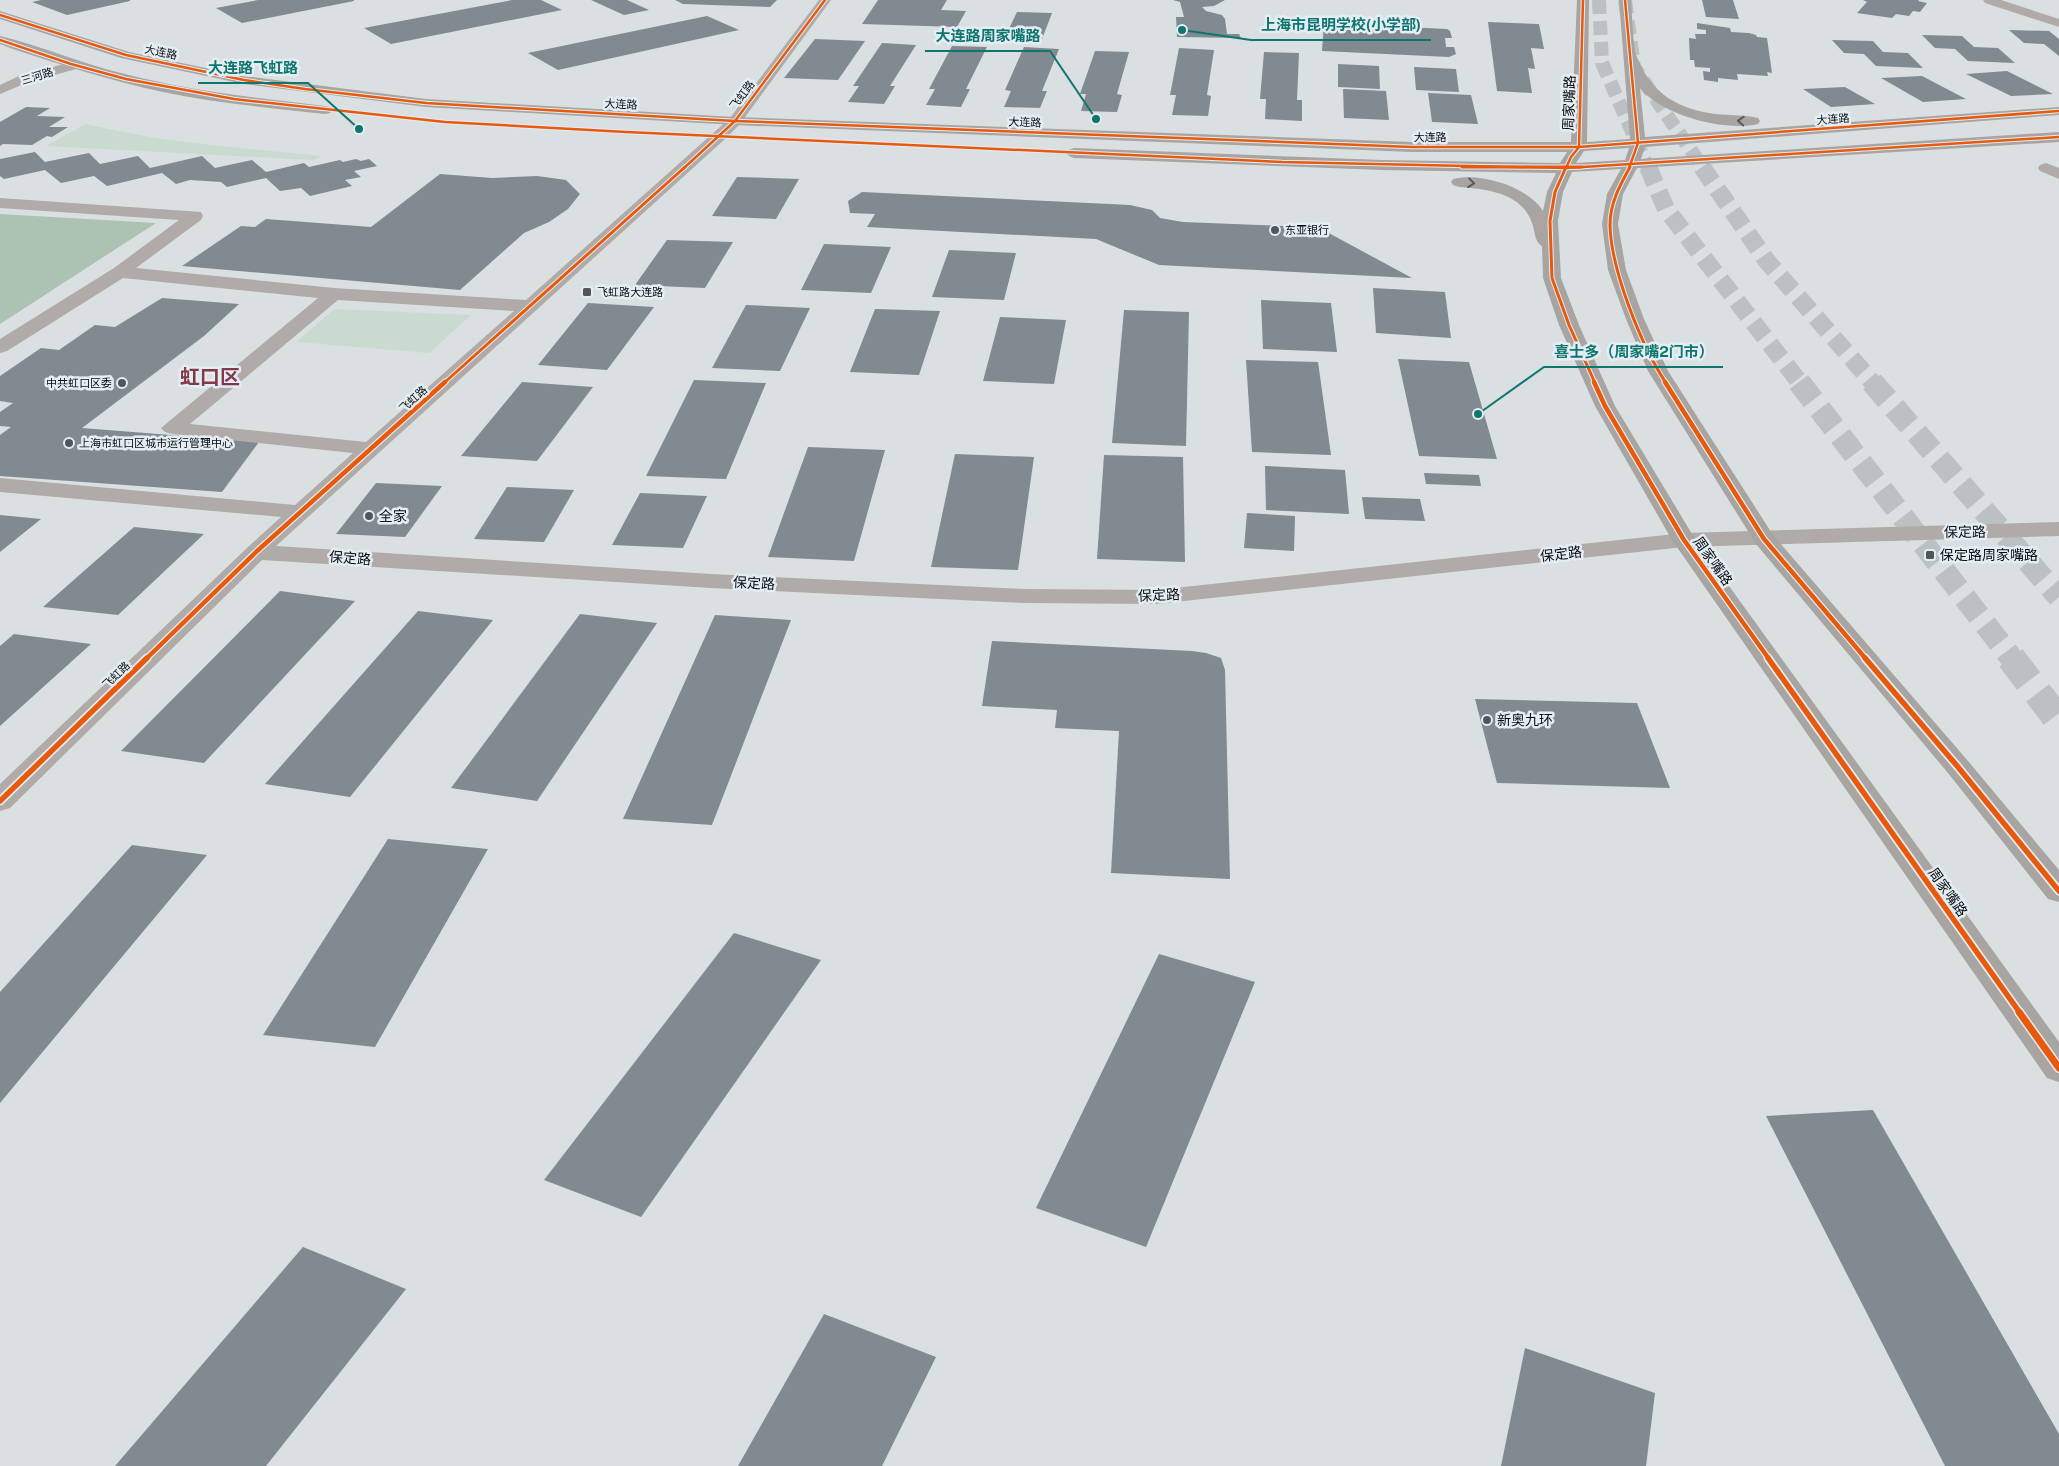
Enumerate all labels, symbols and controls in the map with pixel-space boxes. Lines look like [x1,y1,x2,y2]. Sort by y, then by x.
callout: 上海市昆明学校(小学部) [1251,10,1431,40]
text: 上海市昆明学校(小学部) [1261,16,1421,33]
callout: 大连路周家嘴路 [925,21,1050,51]
text: 大连路周家嘴路 [935,27,1041,44]
street label: 大连路 [144,43,178,61]
callout: 大连路飞虹路 [198,53,308,83]
text: 大连路飞虹路 [208,59,298,76]
street label: 三河路 [19,65,55,87]
street label: 周家嘴路 [1560,75,1578,131]
street label: 飞虹路 [727,78,757,112]
street label: 大连路 [604,97,638,111]
street label: 大连路 [1816,112,1850,126]
street label: 大连路 [1008,115,1042,129]
one-way arrow [1736,115,1744,126]
street label: 大连路 [1414,131,1447,143]
one-way arrow [1467,177,1475,188]
marker: 东亚银行 [1269,224,1281,236]
place label: 东亚银行 [1285,224,1329,236]
marker: 飞虹路大连路 [581,286,593,298]
place label: 飞虹路大连路 [597,286,663,298]
callout: 喜士多（周家嘴2门市） [1544,337,1723,367]
text: 喜士多（周家嘴2门市） [1554,343,1714,360]
district label: 虹口区 [180,365,240,389]
place label: 中共虹口区委 [46,377,112,389]
marker: 中共虹口区委 [116,377,128,389]
street label: 飞虹路 [397,384,429,414]
marker: 上海市虹口区城市运行管理中心 [63,437,75,449]
place label: 上海市虹口区城市运行管理中心 [79,437,233,449]
place label: 全家 [379,508,407,524]
marker: 全家 [363,510,375,522]
street label: 保定路 [1944,524,1986,540]
street label: 周家嘴路 [1690,533,1736,589]
street label: 保定路 [1539,544,1583,564]
place label: 保定路周家嘴路 [1940,547,2038,563]
street label: 保定路 [328,549,372,567]
marker: 保定路周家嘴路 [1924,549,1936,561]
street label: 保定路 [733,574,775,592]
street label: 保定路 [1138,586,1180,604]
street label: 飞虹路 [100,659,132,691]
place label: 新奥九环 [1497,712,1553,728]
marker: 新奥九环 [1481,714,1493,726]
street label: 周家嘴路 [1925,864,1971,920]

